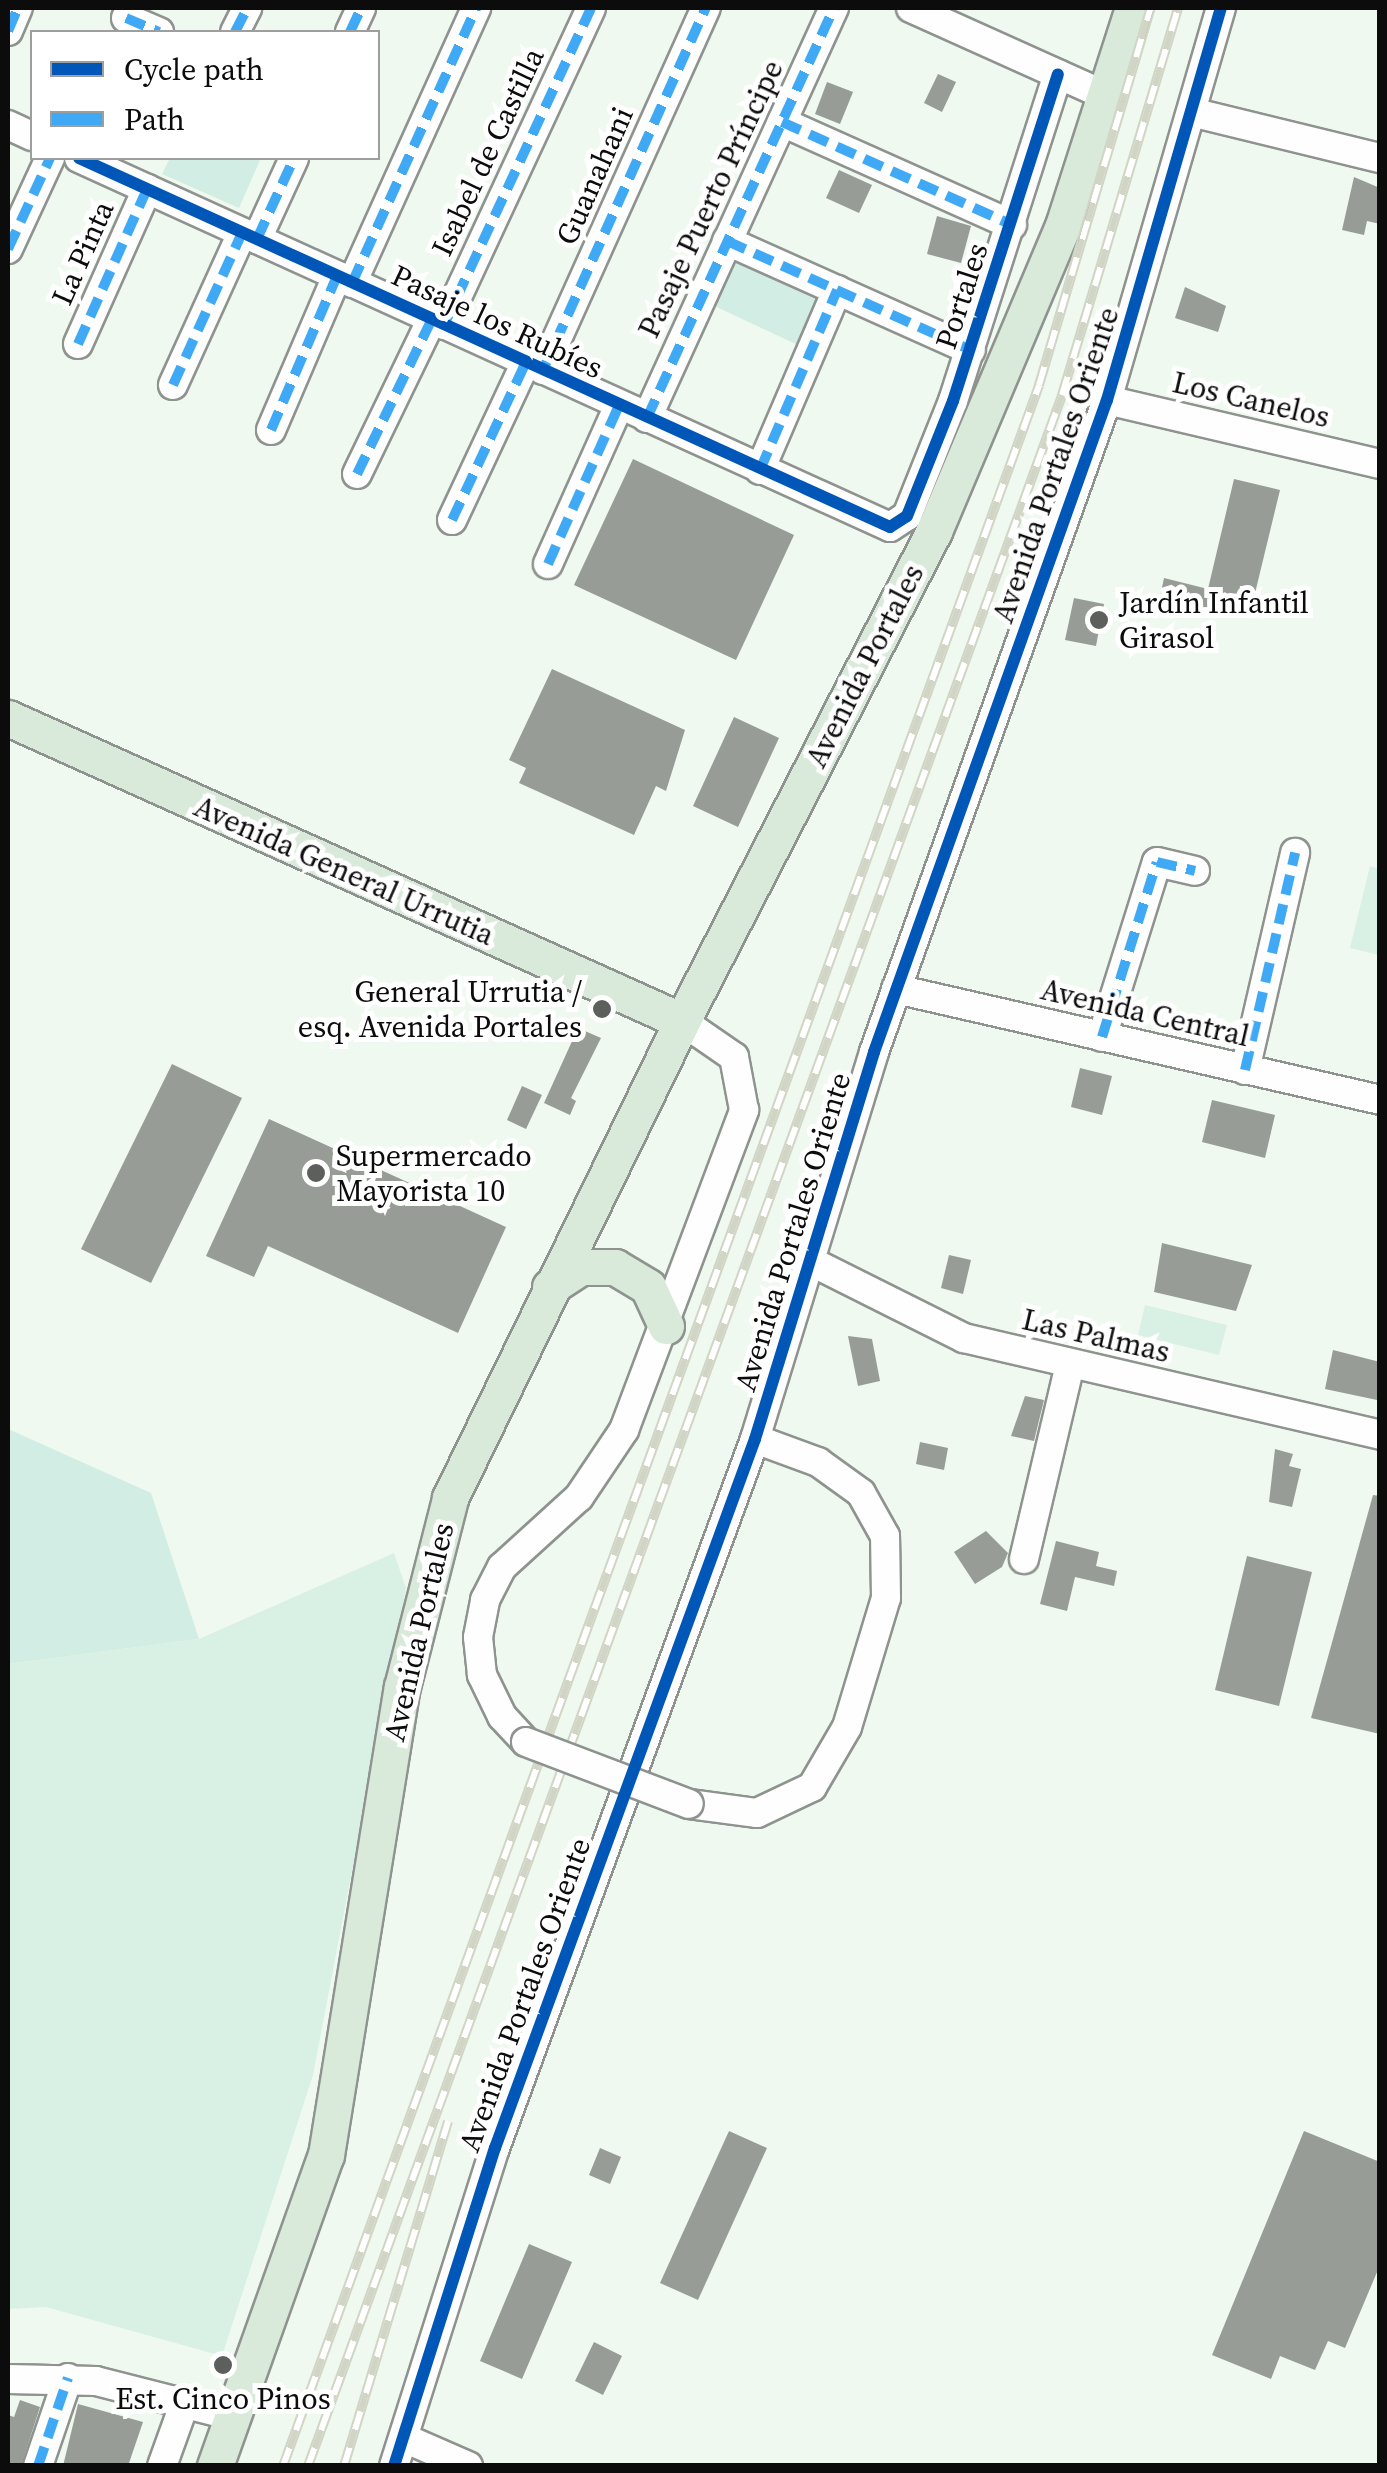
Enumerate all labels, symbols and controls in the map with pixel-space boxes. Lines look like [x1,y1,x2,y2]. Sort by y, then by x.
legend [30,30,380,160]
street label: Isabel de Castilla [424,42,552,262]
text: Cycle path [124,49,264,90]
street label: Pasaje Puerto Príncipe [631,55,791,343]
text: Path [124,99,185,140]
street label: Guanahani [549,102,641,250]
street label: La Pinta [44,195,122,311]
street label: Portales [928,239,996,353]
street label: Pasaje los Rubíes [386,257,608,387]
street label: Avenida Portales Oriente [985,302,1127,628]
street label: Los Canelos [1169,364,1333,436]
street label: Avenida Portales [798,558,932,774]
place label: Jardín Infantil Girasol [1119,585,1309,656]
marker: Jardín Infantil Girasol [1088,609,1110,631]
street label: Avenida General Urrutia [188,789,500,953]
street label: Avenida Central [1037,972,1253,1054]
place label: General Urrutia / esq. Avenida Portales [298,974,582,1044]
marker: General Urrutia / esq. Avenida Portales [591,998,613,1020]
street label: Avenida Portales Oriente [727,1068,859,1396]
place label: Supermercado Mayorista 10 [336,1138,532,1208]
marker: Supermercado Mayorista 10 [305,1162,327,1184]
street label: Las Palmas [1019,1302,1173,1370]
street label: Avenida Portales [376,1519,462,1745]
street label: Avenida Portales Oriente [451,1833,599,2157]
marker: Est. Cinco Pinos [212,2354,234,2376]
place label: Est. Cinco Pinos [115,2381,331,2417]

